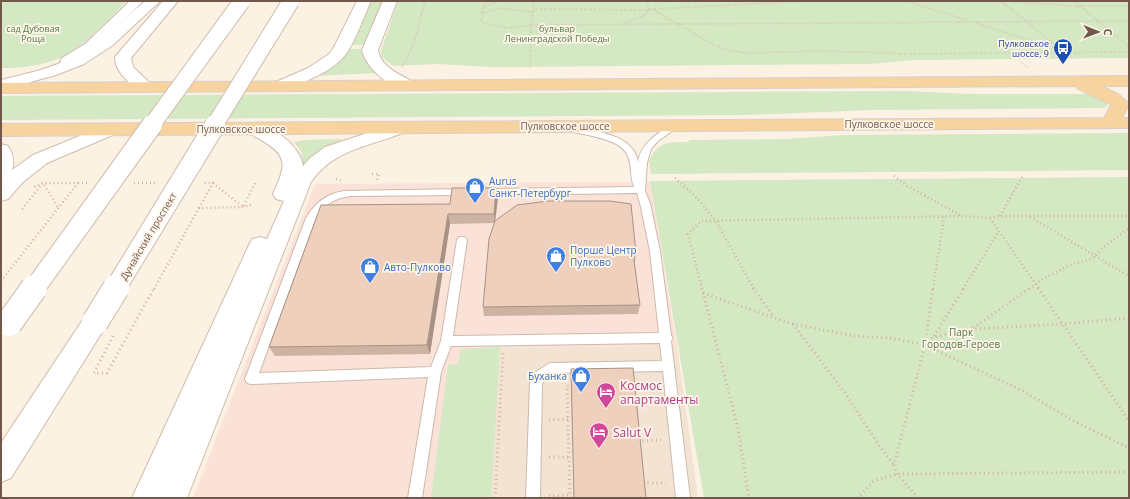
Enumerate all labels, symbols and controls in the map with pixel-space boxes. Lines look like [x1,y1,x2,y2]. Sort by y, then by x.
north arrow [1078,12,1118,52]
park label: сад Дубовая Роща [6,22,60,45]
park label: бульвар Ленинградской Победы [505,22,610,45]
text: С [1101,29,1116,36]
place label: Пулковское шоссе, 9 [998,37,1049,60]
bus stop icon: Пулковское шоссе, 9 [1052,37,1074,65]
street label: Пулковское шоссе [844,117,934,131]
street label: Пулковское шоссе [520,119,610,133]
street label: Пулковское шоссе [196,122,286,136]
place label: Aurus Санкт-Петербург [489,174,572,200]
shop icon: Aurus Санкт-Петербург [464,176,486,204]
street label: Дунайский проспект [116,189,180,283]
place label: Порше Центр Пулково [570,243,637,269]
shop icon: Порше Центр Пулково [545,245,567,273]
shop icon: Авто-Пулково [359,256,381,284]
place label: Авто-Пулково [384,260,451,274]
park label: Парк Городов-Героев [922,325,1000,351]
shop icon: Буханка [570,365,592,393]
place label: Буханка [528,369,567,383]
place label: Космос апартаменты [620,377,698,408]
hotel icon: Космос апартаменты [595,381,617,409]
hotel icon: Salut V [588,421,610,449]
place label: Salut V [613,424,652,441]

